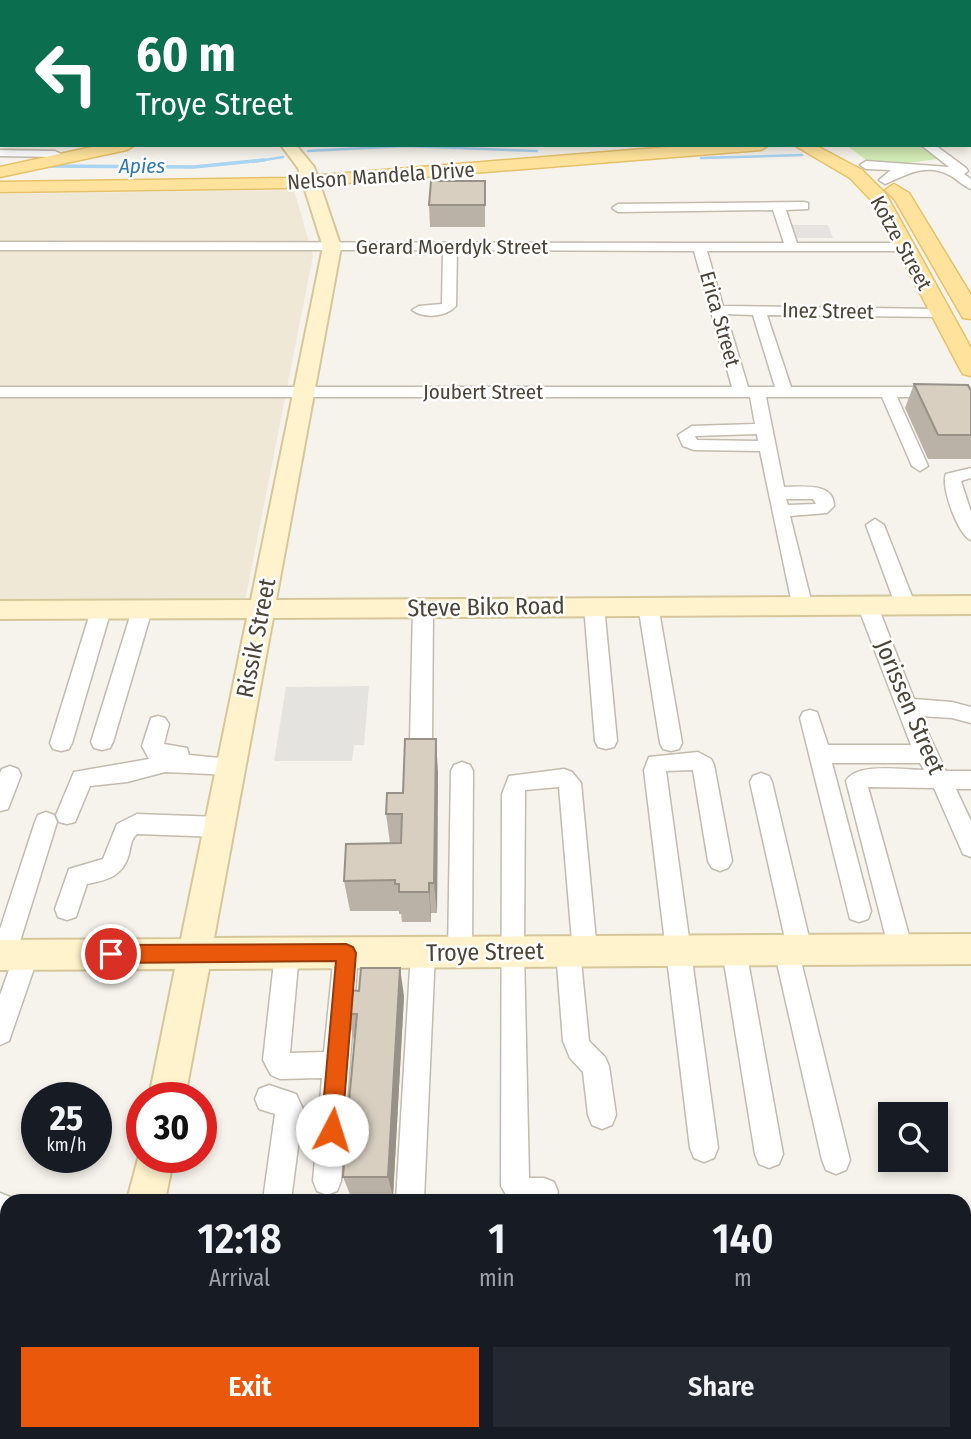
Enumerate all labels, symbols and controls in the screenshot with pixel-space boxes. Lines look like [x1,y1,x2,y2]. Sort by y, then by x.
text: 60 m [136,25,236,84]
icon: left [21,28,112,119]
text: Troye Street [136,85,293,123]
water label: Apies [118,153,165,179]
street label: Nelson Mandela Drive [286,156,476,196]
street label: Kotze Street [864,191,938,295]
street label: Gerard Moerdyk Street [356,234,548,260]
street label: Erica Street [694,268,746,370]
street label: Inez Street [782,297,874,325]
street label: Joubert Street [423,379,543,405]
street label: Rissik Street [231,576,281,700]
street label: Steve Biko Road [407,592,565,622]
street label: Jorissen Street [869,636,951,778]
pin [81,924,141,984]
icon: arrive [92,935,130,973]
street label: Troye Street [426,937,544,967]
speed limit sign: 30 [126,1082,217,1173]
position arrow [295,1093,369,1167]
text: 25 [50,1097,83,1139]
map controls [878,1102,948,1172]
button: search [878,1102,948,1172]
text: km/h [46,1134,87,1156]
text: 12:18 [197,1214,282,1264]
text: 1 [488,1214,506,1264]
text: 140 [712,1214,774,1264]
text: Arrival [209,1264,270,1292]
text: min [479,1264,515,1292]
text: m [734,1264,752,1292]
button: Exit [21,1347,479,1427]
button: Share [493,1347,950,1427]

